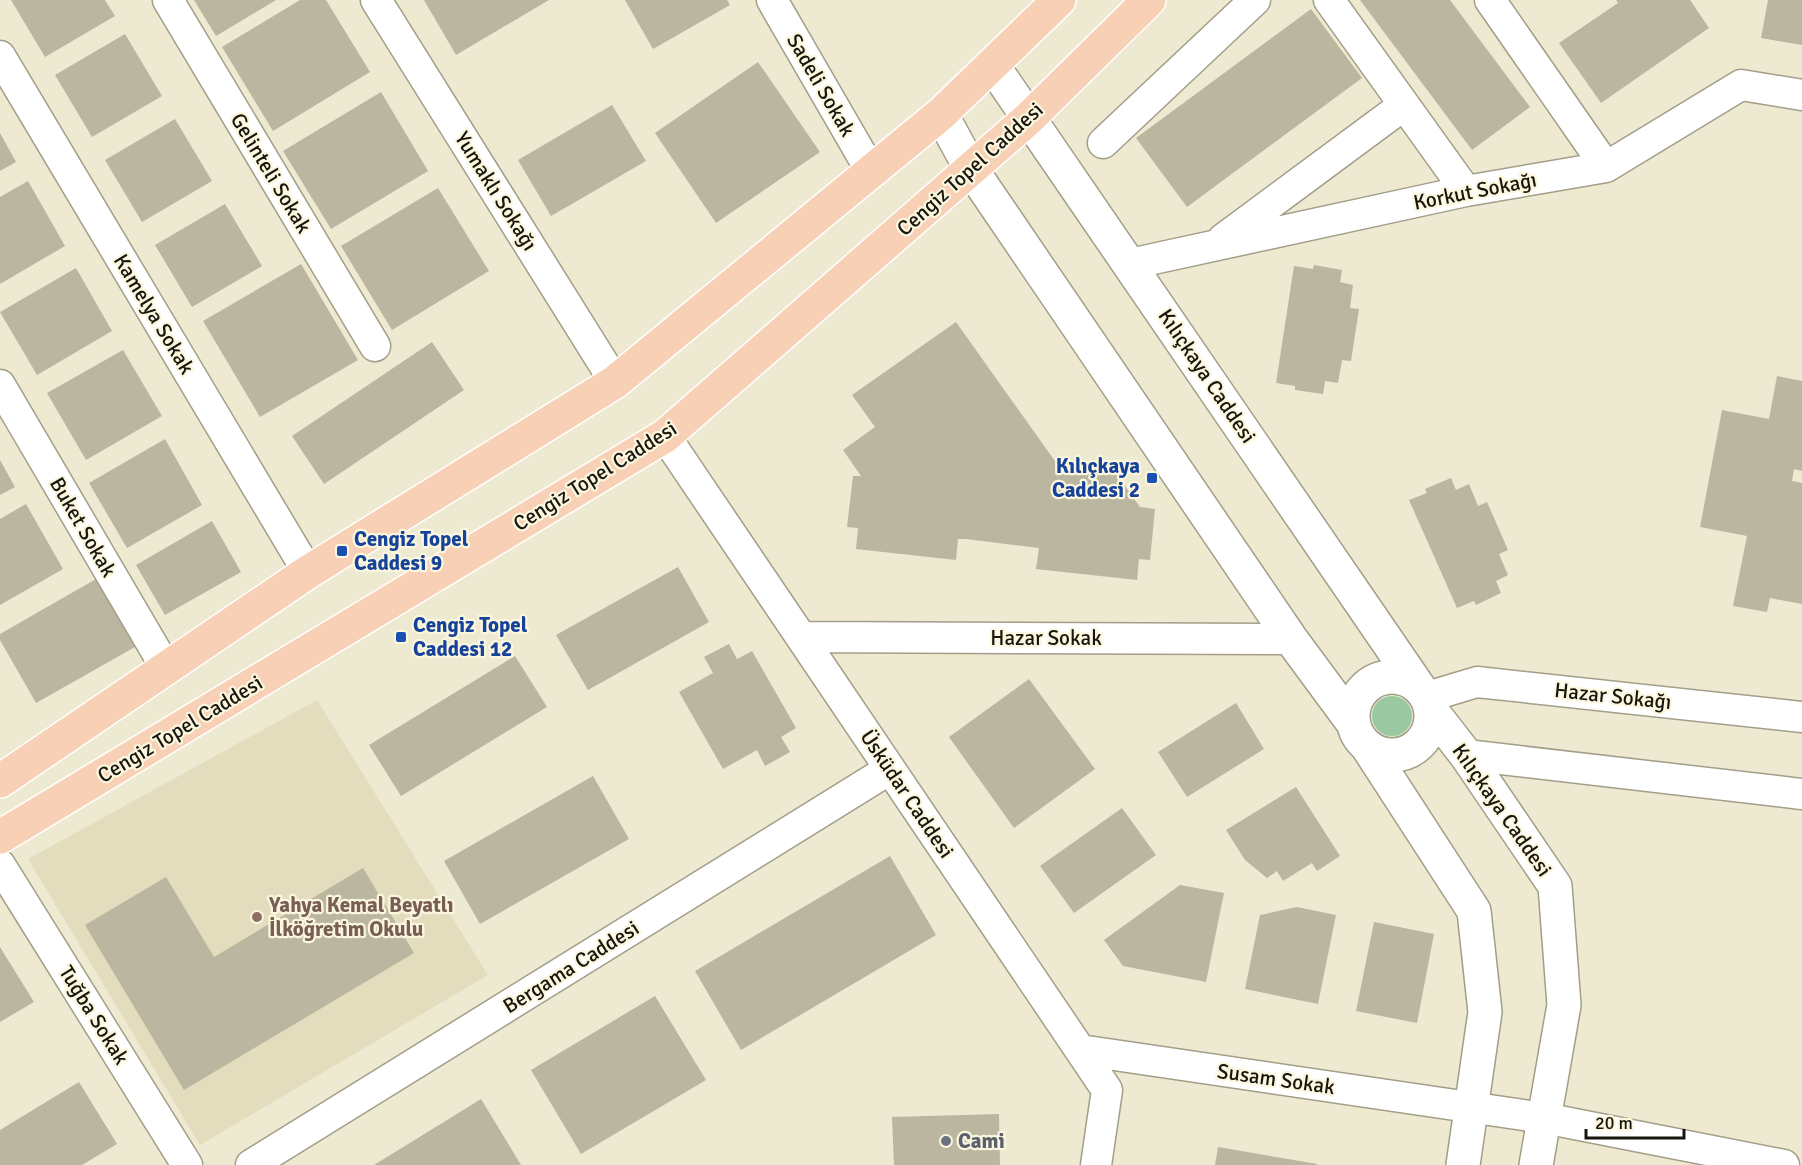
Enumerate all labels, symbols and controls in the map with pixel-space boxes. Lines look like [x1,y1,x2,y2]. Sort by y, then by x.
street label: Sadeli Sokak [781,29,861,141]
street label: Cengiz Topel Caddesi [891,96,1049,242]
street label: Gelinteli Sokak [225,108,317,238]
street label: Yumaklı Sokağı [449,127,543,255]
street label: Korkut Sokağı [1411,166,1539,216]
street label: Kamelya Sokak [108,249,200,379]
street label: Kılıçkaya Caddesi [1152,304,1262,448]
street label: Cengiz Topel Caddesi [508,415,682,537]
place label: Kılıçkaya Caddesi 2 [1052,453,1140,503]
marker: Kılıçkaya Caddesi 2 [1145,471,1159,485]
street label: Buket Sokak [44,472,122,582]
place label: Cengiz Topel Caddesi 9 [354,526,469,576]
marker: Cengiz Topel Caddesi 9 [335,544,349,558]
place label: Cengiz Topel Caddesi 12 [413,612,528,662]
street label: Hazar Sokak [990,625,1102,651]
marker: Cengiz Topel Caddesi 12 [394,630,408,644]
street label: Cengiz Topel Caddesi [93,669,267,789]
street label: Hazar Sokağı [1553,677,1673,715]
street label: Üsküdar Caddesi [854,725,960,863]
street label: Kılıçkaya Caddesi [1447,738,1557,882]
place label: Yahya Kemal Beyatlı İlköğretim Okulu [268,892,453,942]
marker: Yahya Kemal Beyatlı İlköğretim Okulu [250,910,264,924]
street label: Bergama Caddesi [498,915,644,1019]
street label: Tuğba Sokak [53,961,135,1070]
street label: Susam Sokak [1215,1058,1337,1100]
scale bar [1586,1102,1684,1140]
text: 20 m [1595,1112,1633,1134]
place label: Cami [958,1128,1005,1154]
marker: Cami [939,1134,953,1148]

